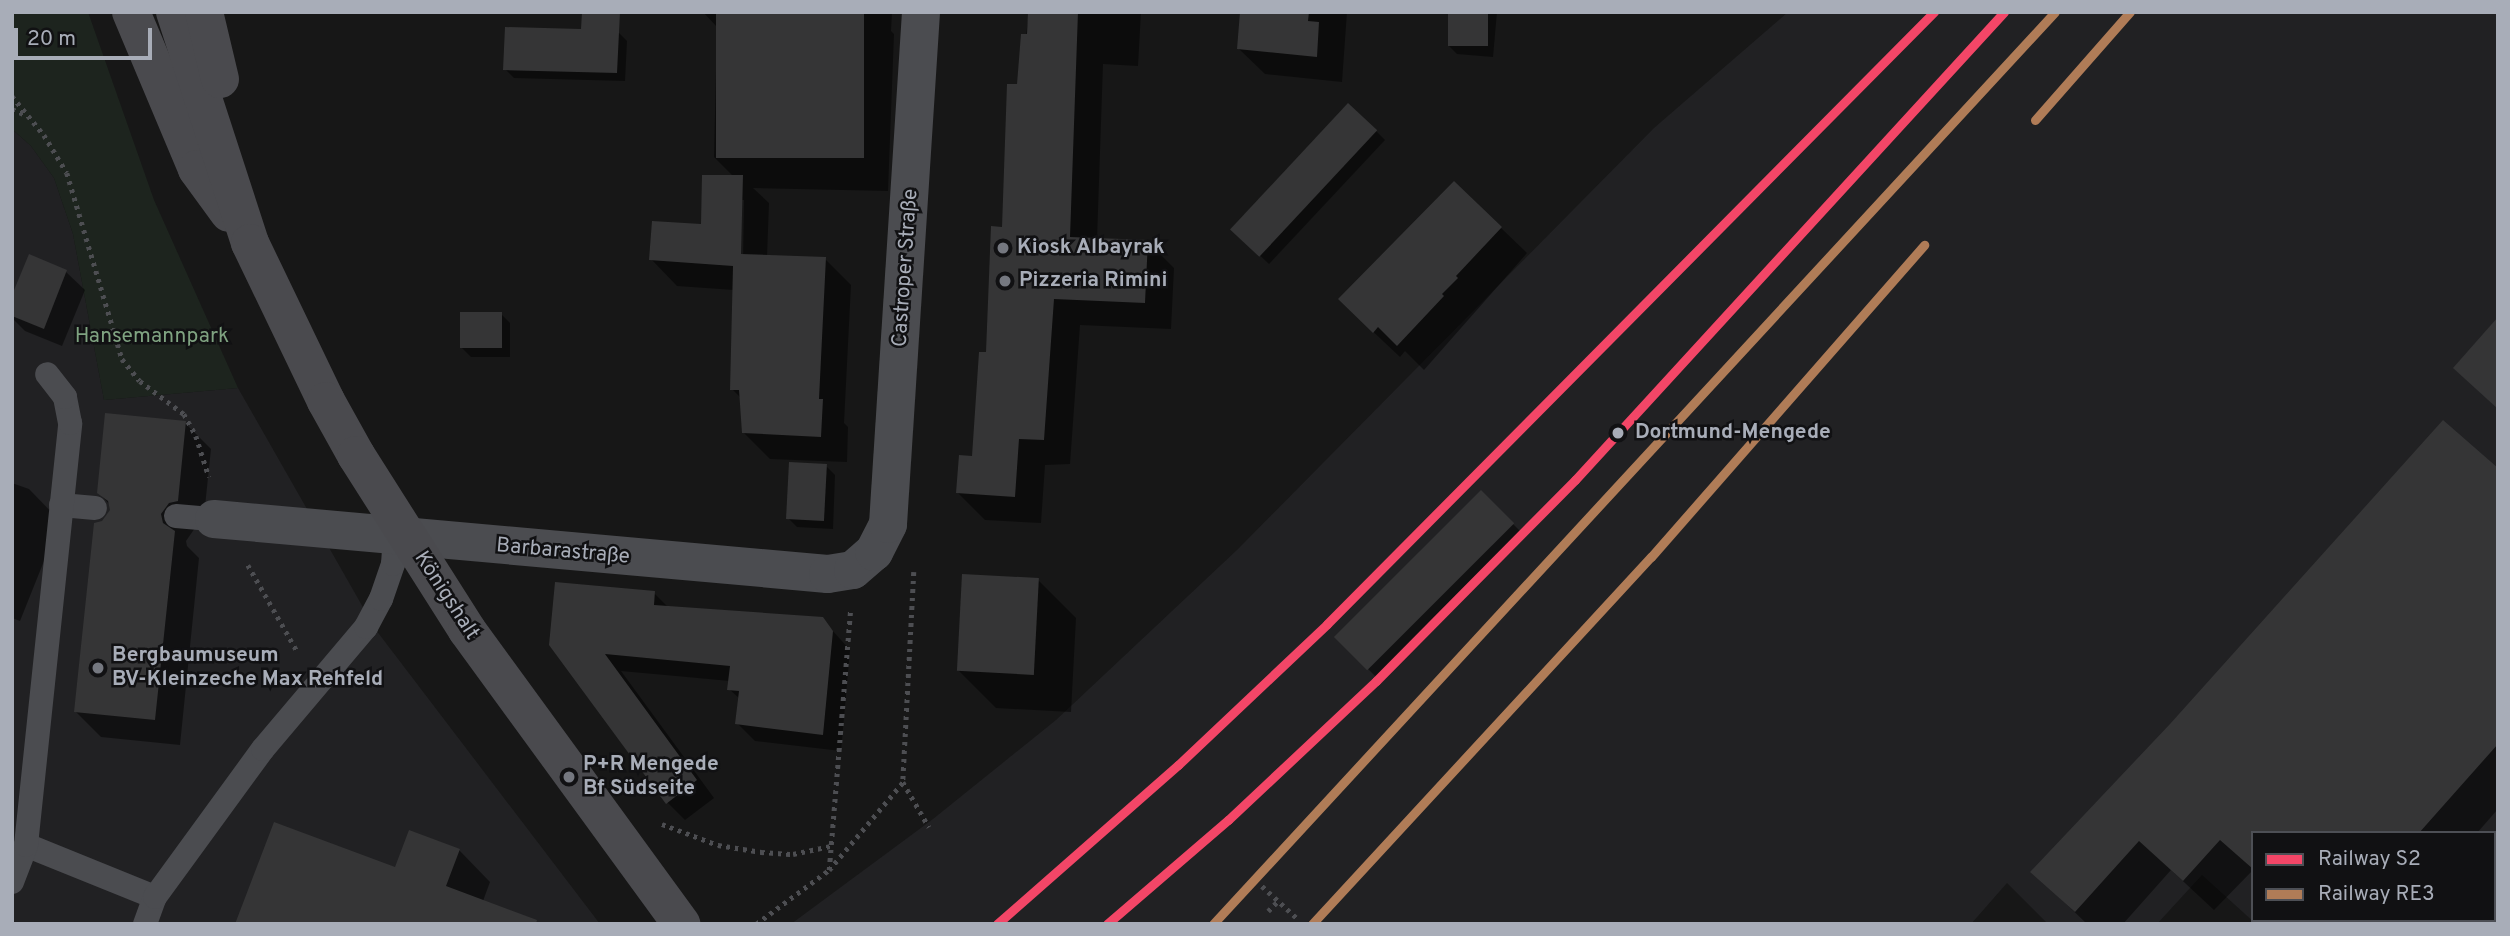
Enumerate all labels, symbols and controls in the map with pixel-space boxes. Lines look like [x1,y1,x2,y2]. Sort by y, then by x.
scale bar [18,14,156,58]
text: 20 m [27,26,76,53]
street label: Castroper Straße [888,188,924,348]
place label: Kiosk Albayrak [1017,235,1166,261]
marker: Kiosk Albayrak [995,240,1011,256]
place label: Pizzeria Rimini [1019,268,1167,294]
marker: Pizzeria Rimini [997,273,1013,289]
park label: Hansemannpark [75,324,229,350]
place label: Dortmund-Mengede [1635,420,1831,446]
marker: Dortmund-Mengede [1607,422,1629,444]
street label: Barbarastraße [495,534,631,570]
street label: Königshalt [408,547,484,645]
place label: Bergbaumuseum BV-Kleinzeche Max Rehfeld [112,643,383,693]
marker: Bergbaumuseum BV-Kleinzeche Max Rehfeld [90,660,106,676]
place label: P+R Mengede Bf Südseite [583,752,719,802]
marker: P+R Mengede Bf Südseite [561,769,577,785]
legend [2251,831,2496,922]
text: Railway S2 [2318,846,2421,873]
text: Railway RE3 [2318,881,2435,908]

